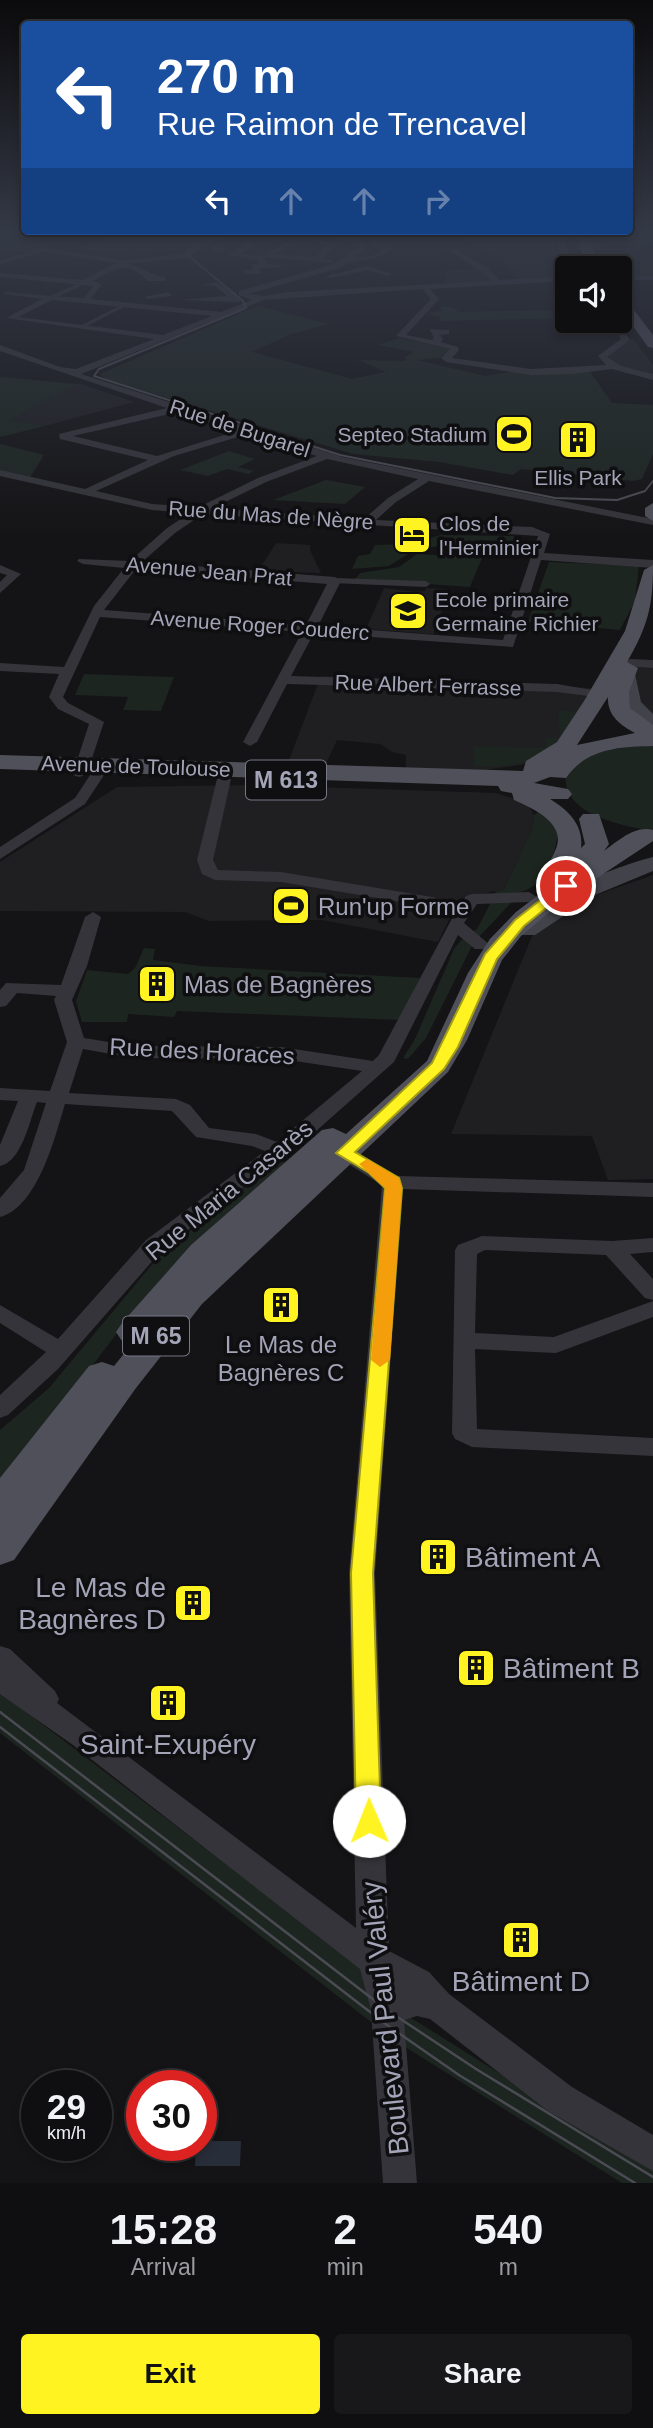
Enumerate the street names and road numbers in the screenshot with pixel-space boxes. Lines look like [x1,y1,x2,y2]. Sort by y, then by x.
street label: Rue de Bugarel [167,395,313,461]
street label: Rue du Mas de Nègre [168,496,374,534]
street label: Avenue Jean Prat [125,552,293,590]
street label: Avenue Roger Couderc [150,606,370,644]
street label: Rue Albert Ferrasse [334,670,522,700]
street label: Avenue de Toulouse [41,751,231,781]
road number: M 613 [246,760,326,800]
street label: Rue des Horaces [109,1033,295,1069]
street label: Rue Maria Casarès [140,1114,318,1266]
road number: M 65 [123,1316,189,1356]
street label: Boulevard Paul Valéry [355,1880,415,2156]

